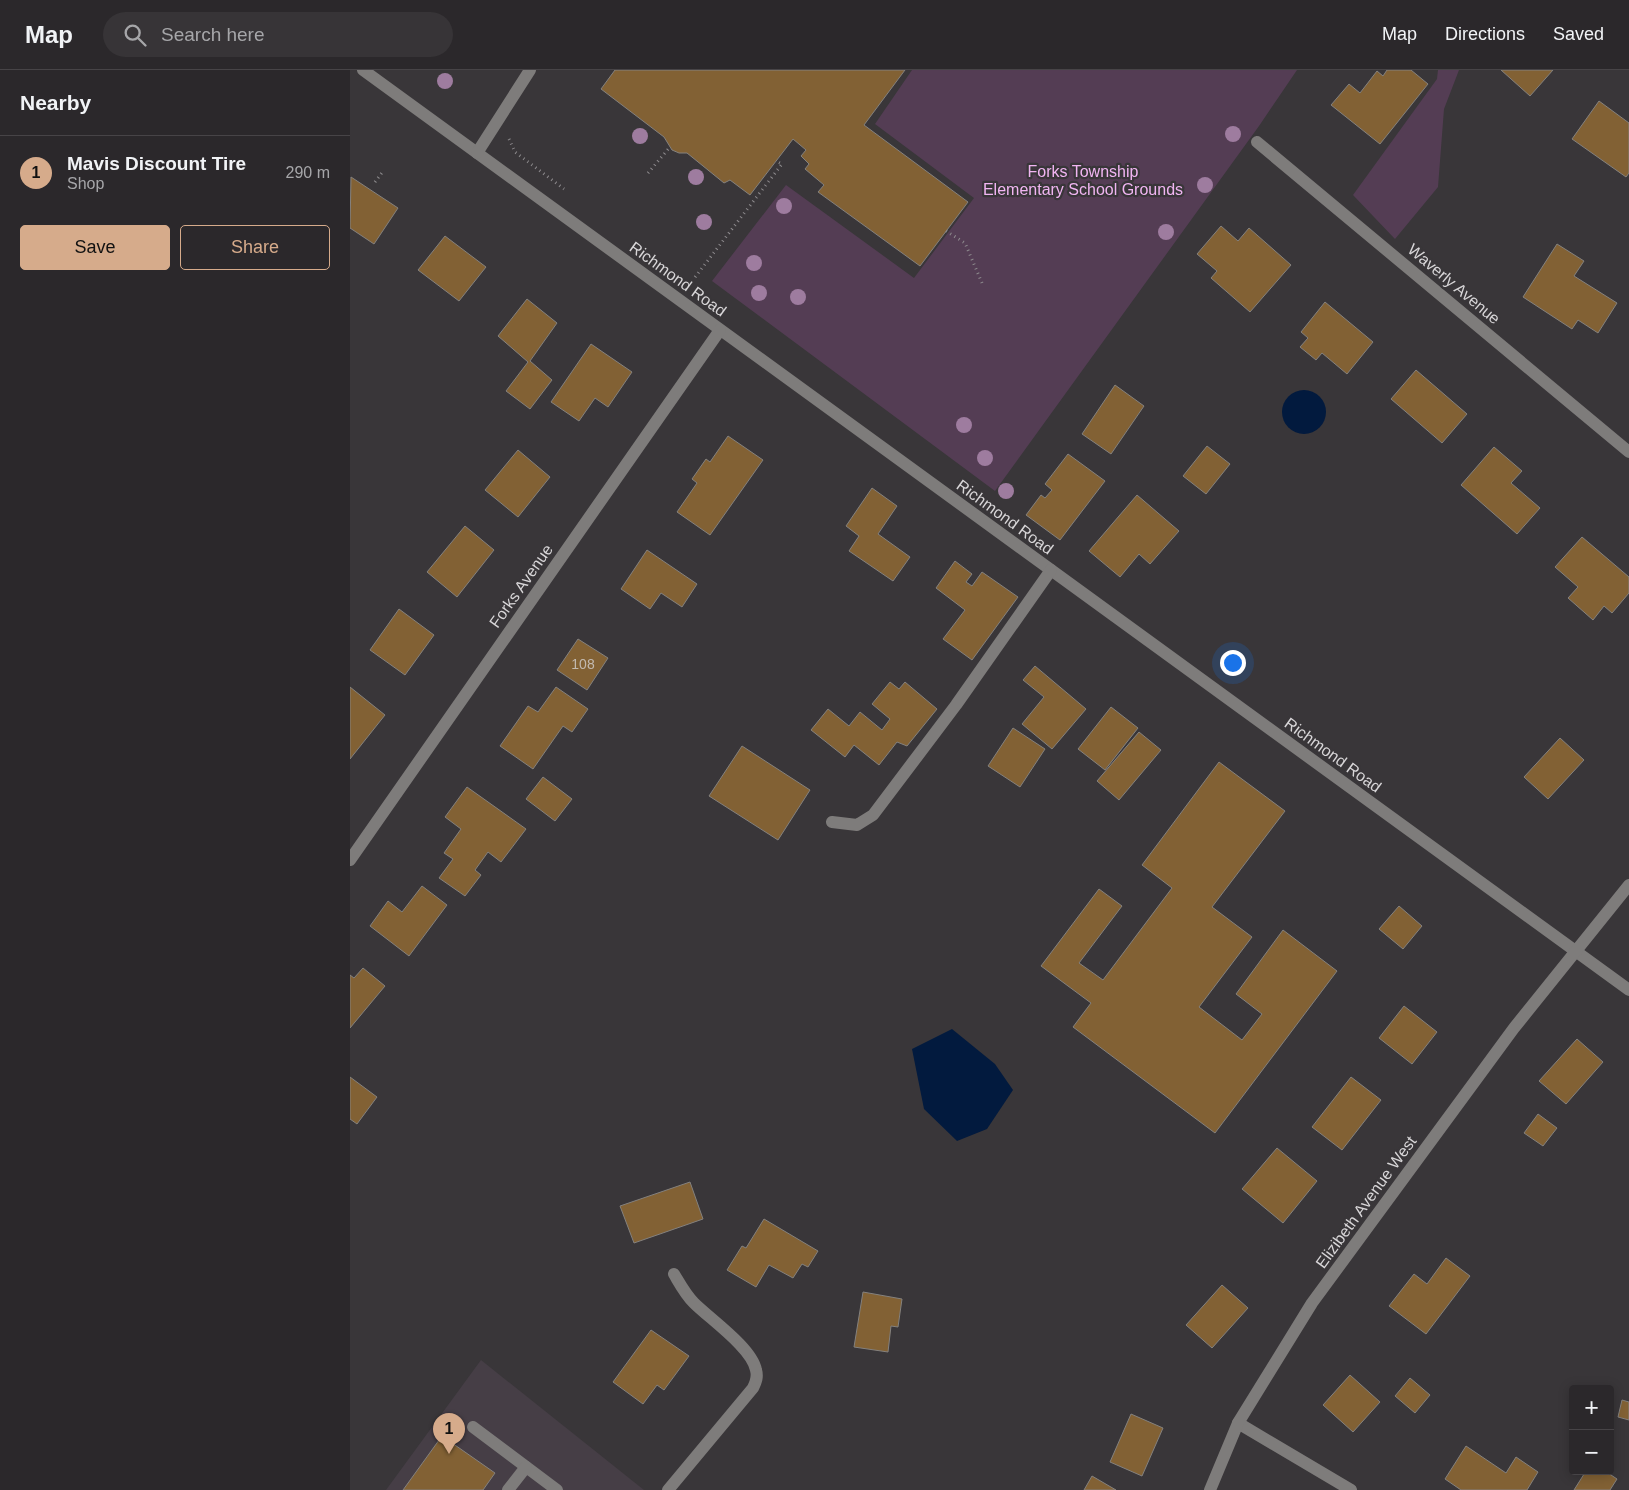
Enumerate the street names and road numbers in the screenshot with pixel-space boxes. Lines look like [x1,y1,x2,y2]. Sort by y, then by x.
street label: Richmond Road [627,238,729,320]
street label: Waverly Avenue [1405,241,1503,327]
street label: Richmond Road [954,476,1056,558]
street label: Forks Avenue [486,541,556,631]
street label: Richmond Road [1282,714,1384,796]
street label: Elizibeth Avenue West [1313,1132,1420,1271]

